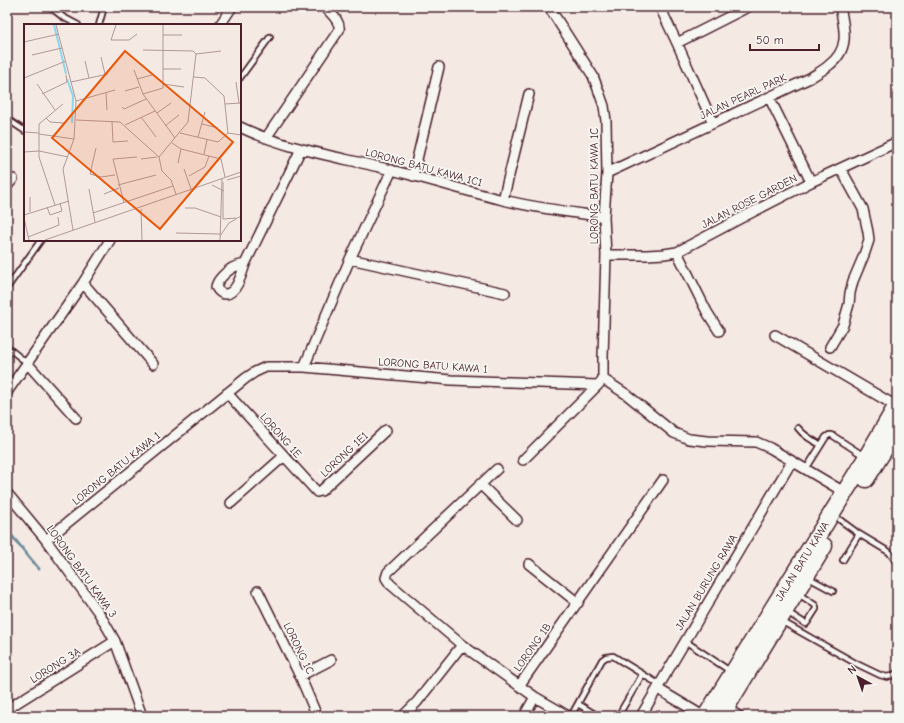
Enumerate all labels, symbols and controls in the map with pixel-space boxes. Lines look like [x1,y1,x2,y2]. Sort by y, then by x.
inset map [24,24,241,241]
scale bar [750,26,819,52]
text: 50 m [756,33,784,47]
street label: JALAN PEARL PARK [698,71,789,122]
street label: LORONG BATU KAWA 1C [588,128,601,244]
street label: LORONG BATU KAWA 1C1 [364,146,484,189]
street label: JALAN ROSE GARDEN [699,172,799,231]
street label: LORONG BATU KAWA 1 [378,355,488,376]
street label: LORONG 1E [257,410,304,461]
street label: LORONG BATU KAWA 1 [70,429,163,508]
street label: LORONG 1E1 [318,429,371,480]
street label: JALAN BATU KAWA [773,519,832,603]
street label: LORONG BATU KAWA 3 [44,523,119,620]
street label: JALAN BURUNG RAWA [673,532,740,632]
street label: LORONG 1C [280,620,317,676]
street label: LORONG 1B [511,621,554,674]
street label: LORONG 3A [28,645,83,686]
north arrow [838,657,878,697]
text: N [845,662,859,677]

